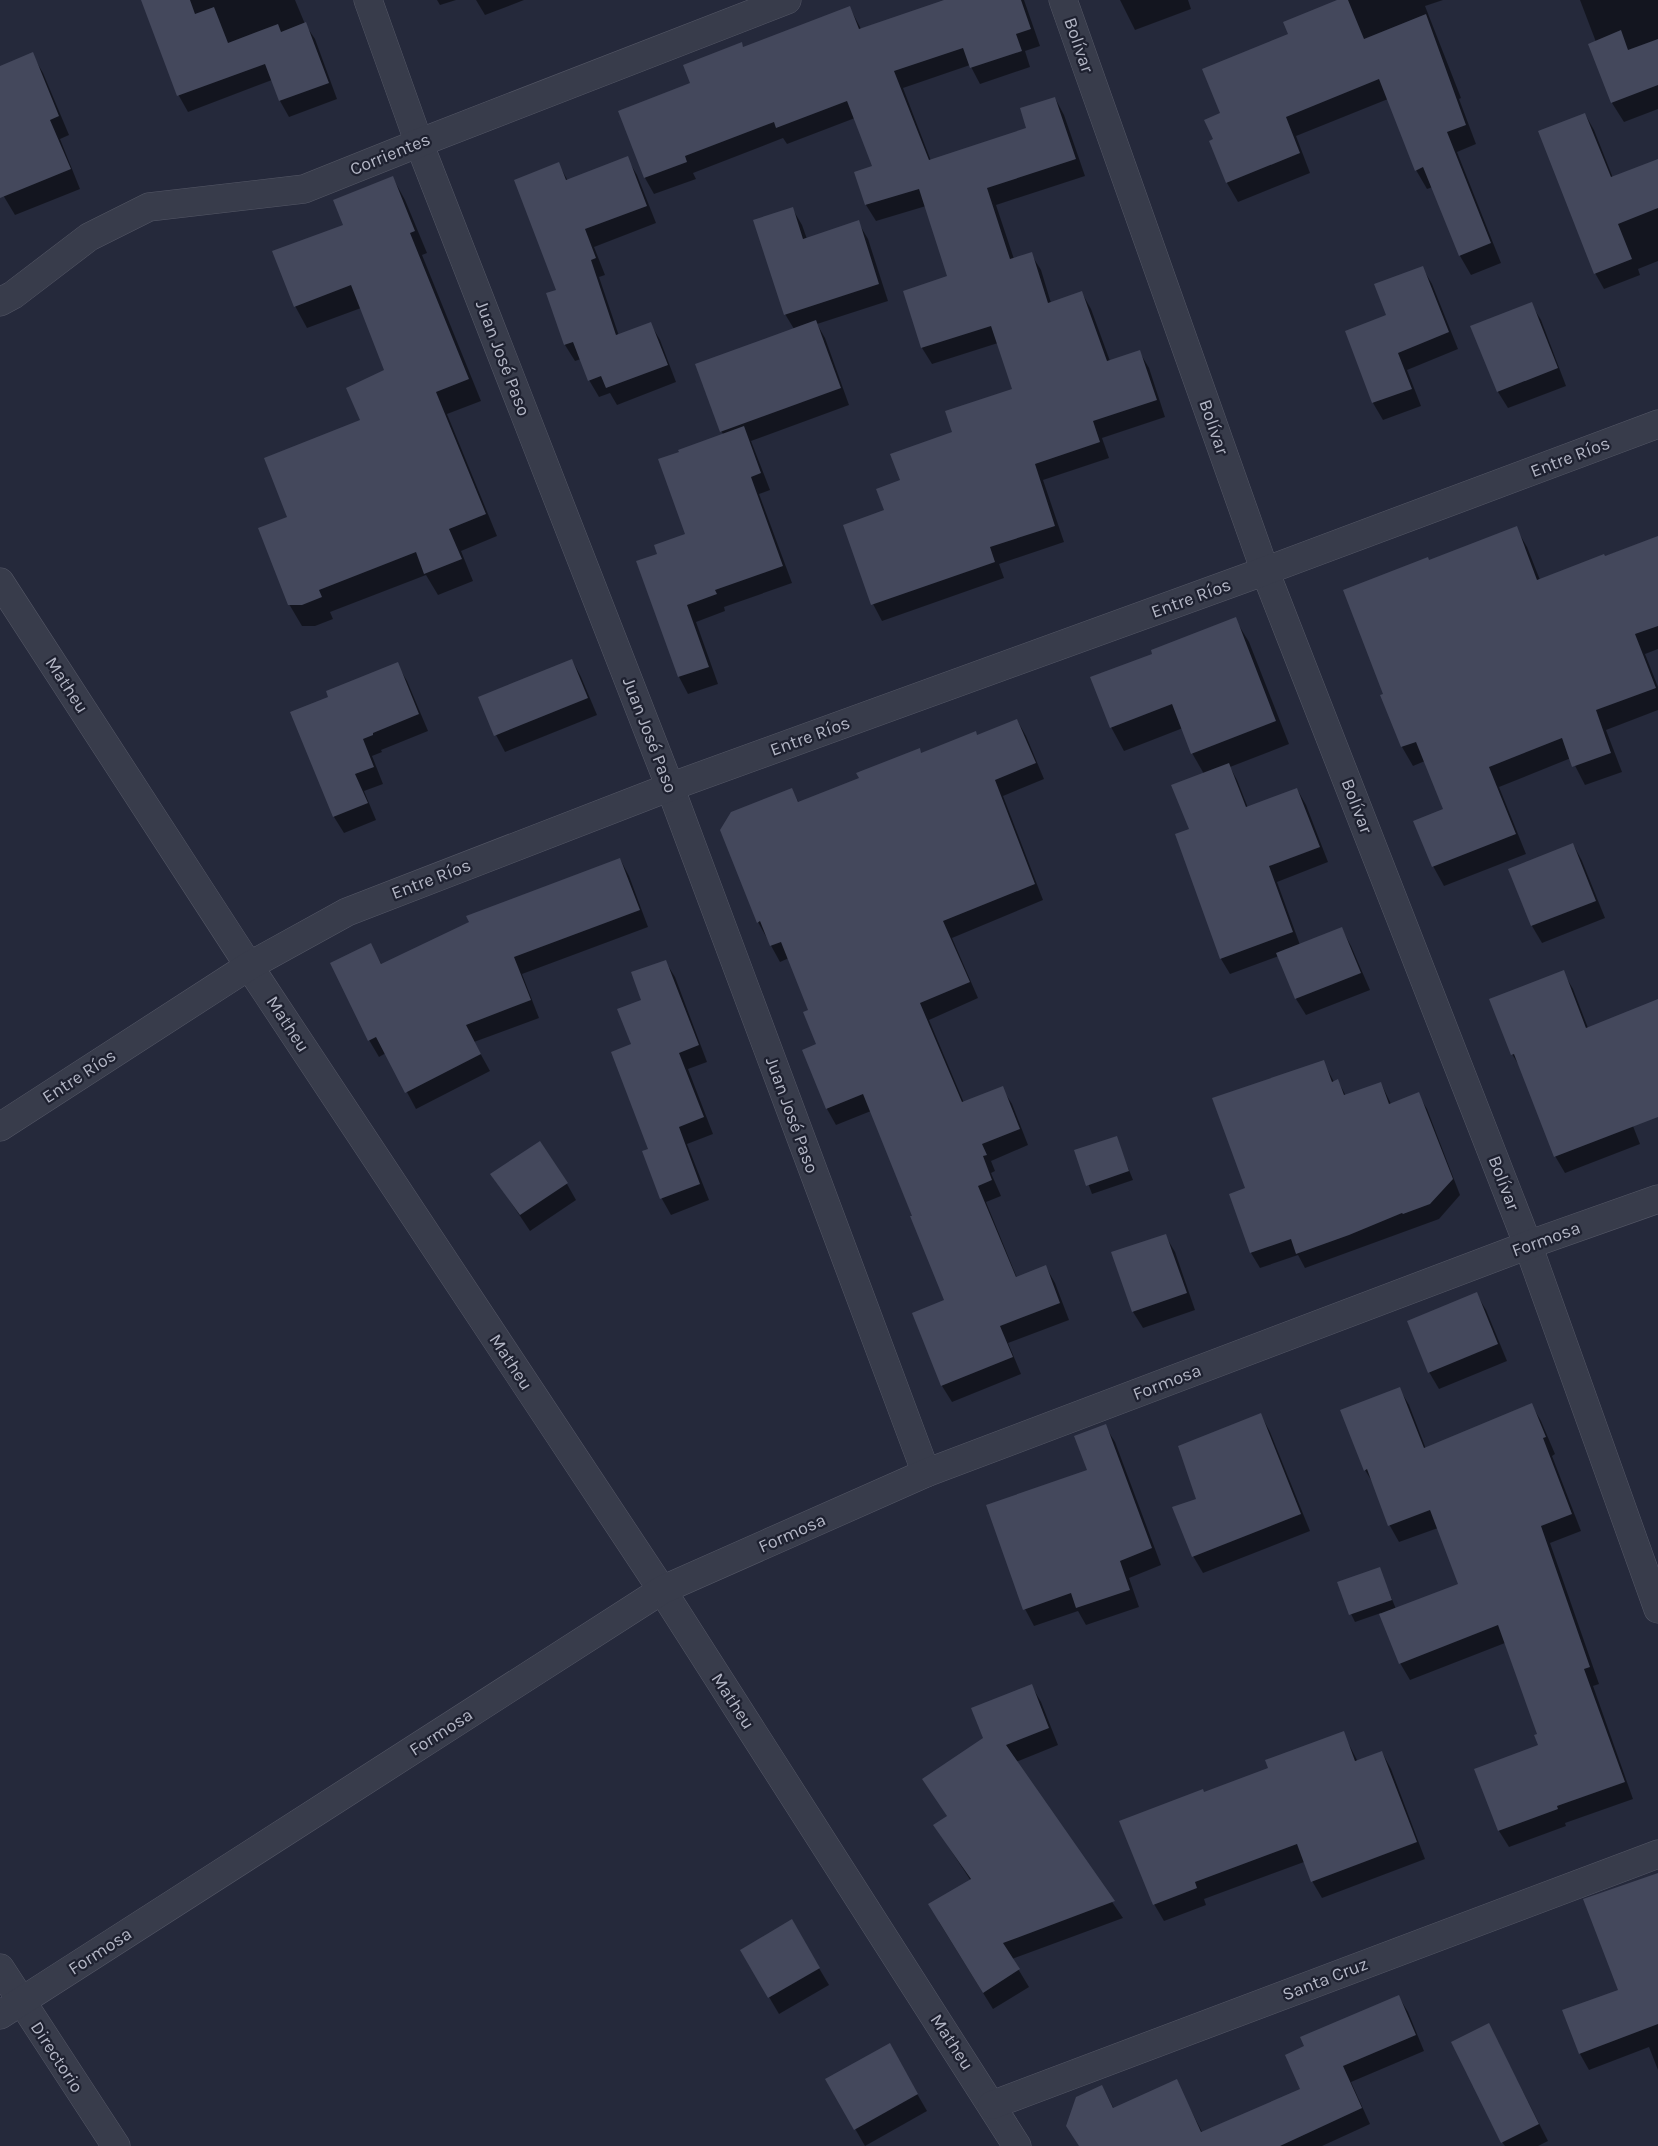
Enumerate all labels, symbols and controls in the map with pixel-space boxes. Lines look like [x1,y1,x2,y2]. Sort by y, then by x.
street label: Bolívar [1059,15,1099,76]
street label: Corrientes [347,128,433,180]
street label: Juan José Paso [471,297,535,419]
street label: Bolívar [1194,397,1234,458]
street label: Entre Ríos [1527,432,1613,482]
street label: Entre Ríos [1148,573,1234,623]
street label: Matheu [41,653,93,717]
street label: Juan José Paso [618,674,682,796]
street label: Entre Ríos [767,711,853,761]
street label: Bolívar [1337,776,1378,837]
street label: Entre Ríos [388,854,474,904]
street label: Matheu [262,992,314,1056]
street label: Entre Ríos [38,1044,120,1108]
street label: Juan José Paso [761,1054,823,1176]
street label: Bolívar [1484,1153,1525,1214]
street label: Formosa [1509,1216,1583,1262]
street label: Matheu [485,1330,537,1394]
street label: Formosa [1130,1359,1204,1405]
street label: Formosa [755,1508,829,1558]
street label: Matheu [707,1669,759,1733]
street label: Formosa [405,1703,477,1761]
street label: Formosa [64,1922,136,1980]
street label: Santa Cruz [1279,1953,1371,2005]
street label: Matheu [926,2010,978,2074]
street label: Directorio [26,2017,88,2097]

